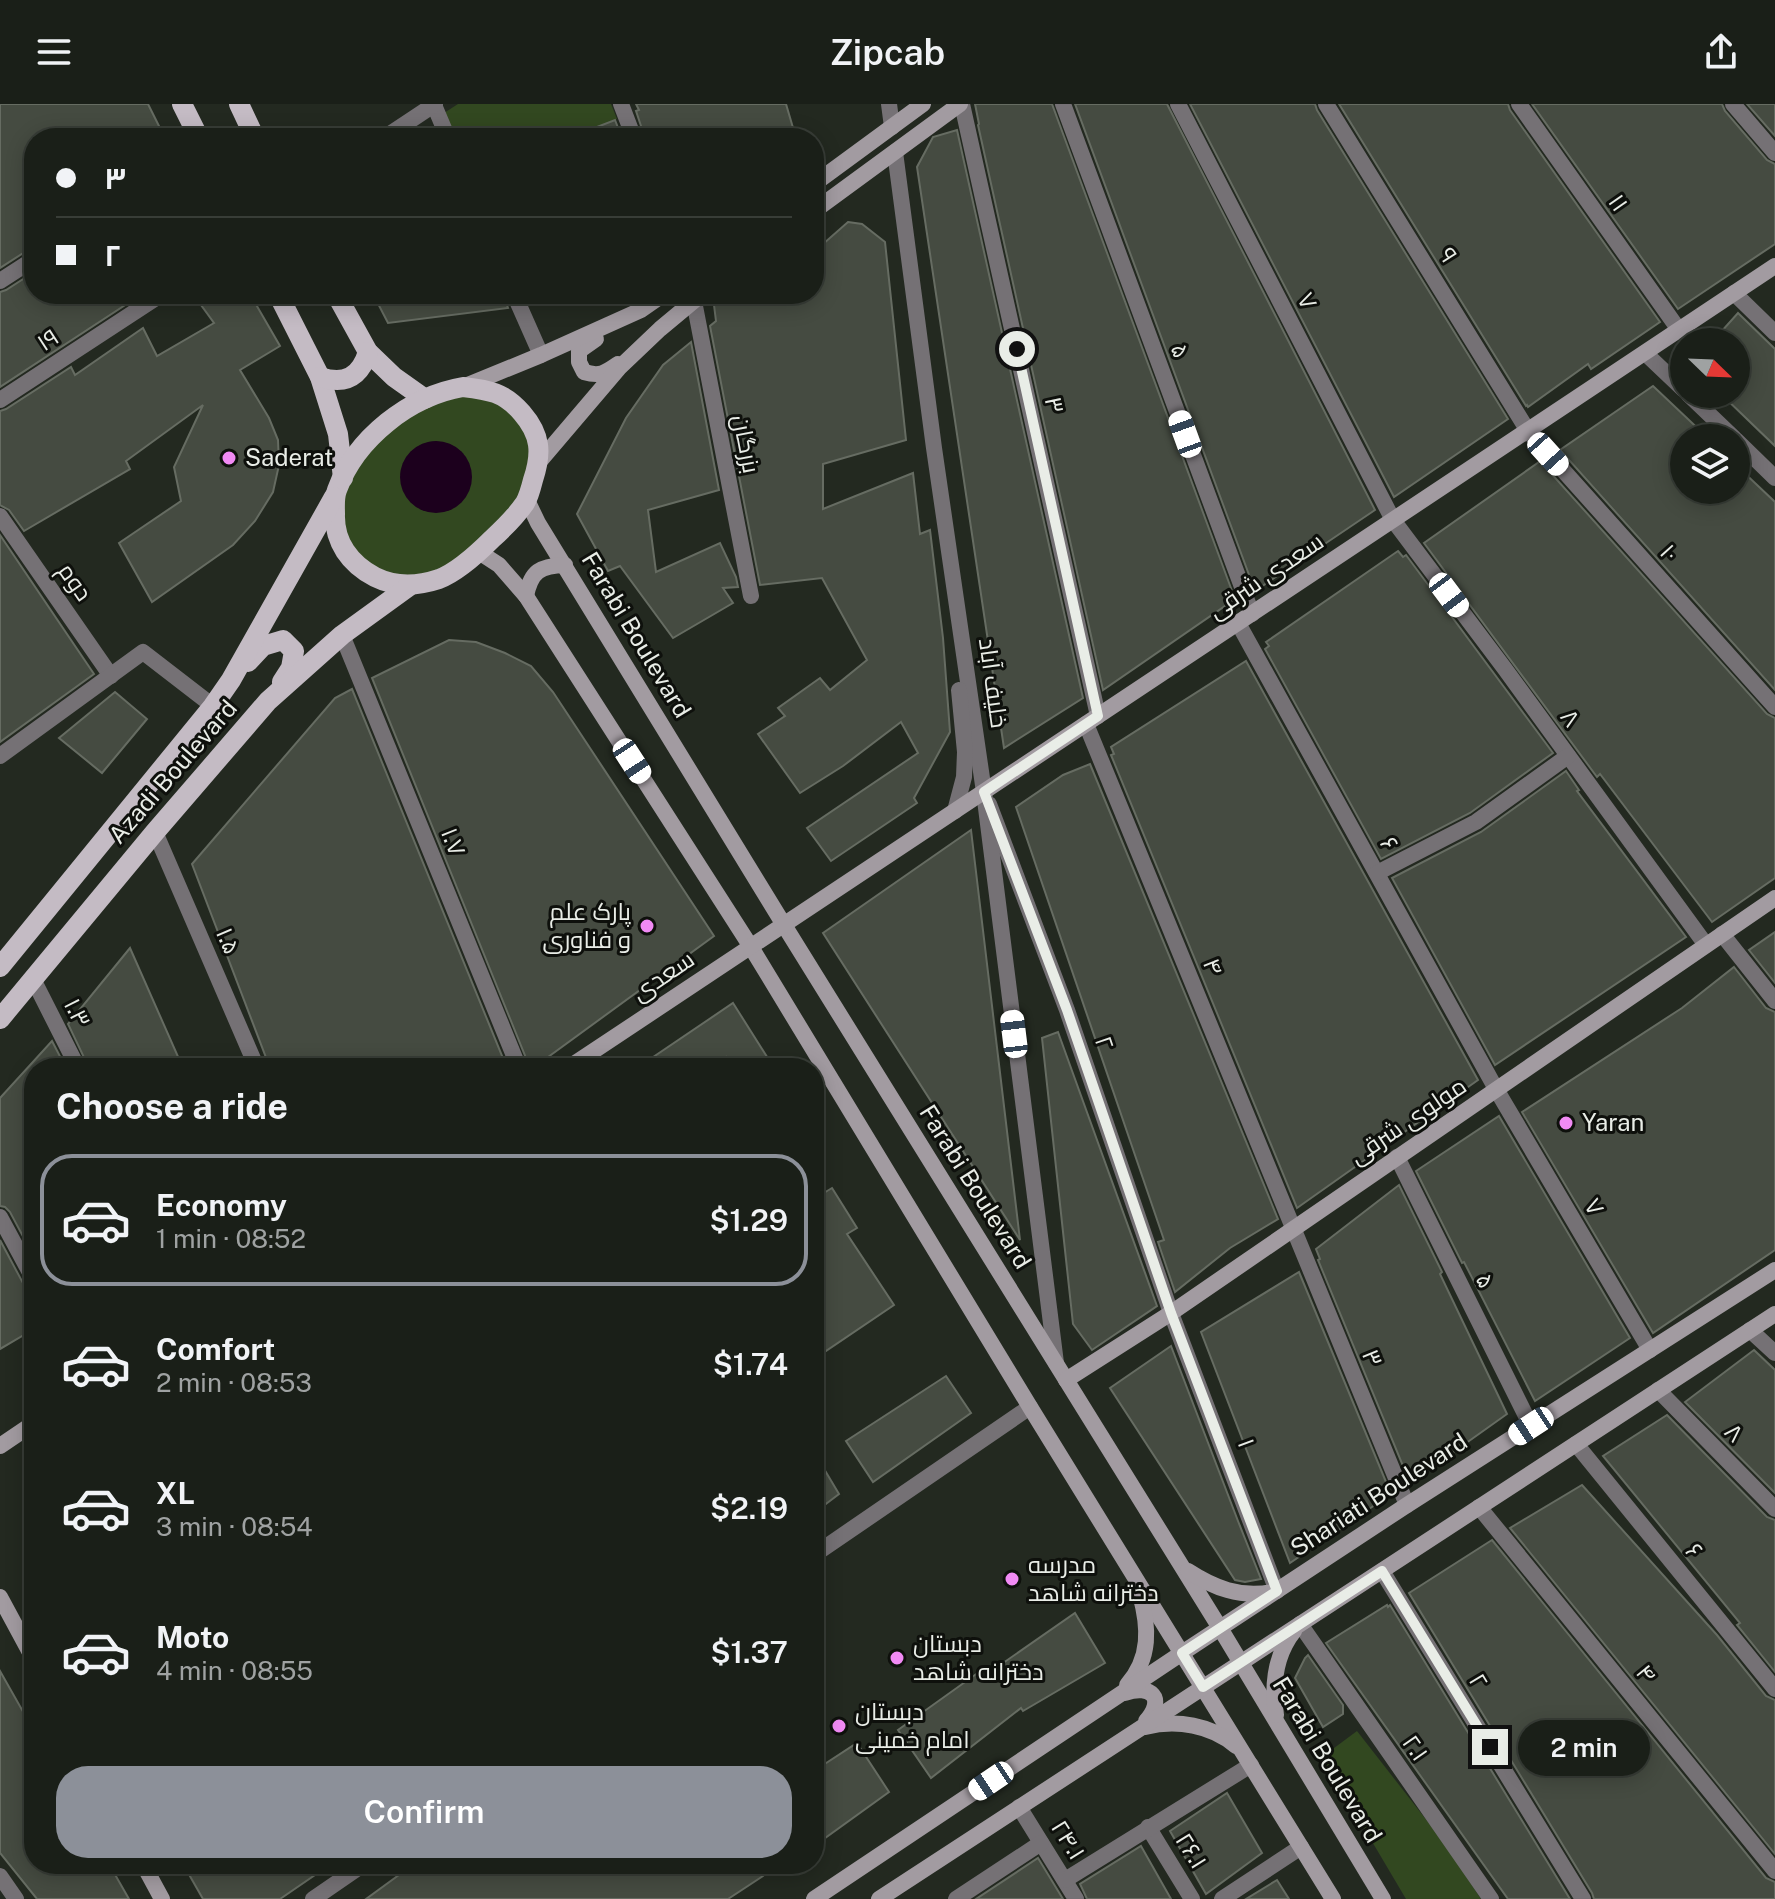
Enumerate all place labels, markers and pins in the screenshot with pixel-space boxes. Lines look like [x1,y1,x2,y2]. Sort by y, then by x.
place label: Saderat [245,443,333,471]
marker: Saderat [220,449,238,467]
place label: پارک علم و فناوری [542,897,632,954]
marker: پارک علم و فناوری [638,917,656,935]
place label: Yaran [1582,1108,1644,1136]
marker: Yaran [1557,1114,1575,1132]
place label: مدرسه دخترانه شاهد [1028,1550,1159,1606]
marker: مدرسه دخترانه شاهد [1003,1570,1021,1588]
place label: دبستان دخترانه شاهد [913,1629,1044,1685]
marker: دبستان دخترانه شاهد [888,1649,906,1667]
place label: دبستان امام خمینی [855,1697,970,1756]
marker: دبستان امام خمینی [830,1717,848,1735]

